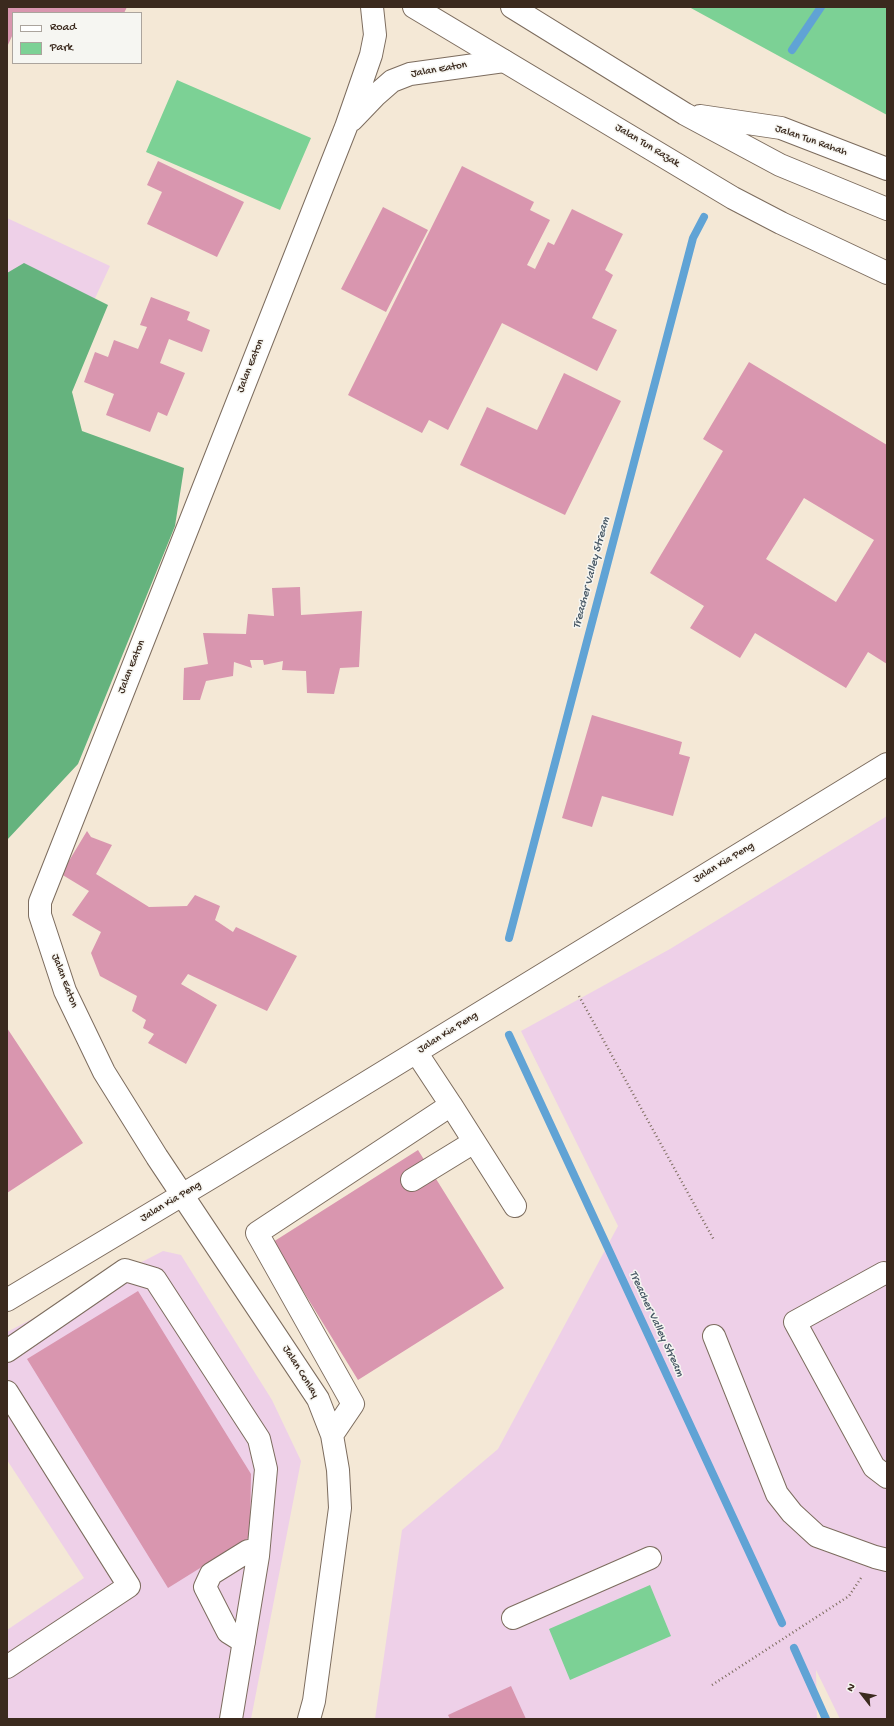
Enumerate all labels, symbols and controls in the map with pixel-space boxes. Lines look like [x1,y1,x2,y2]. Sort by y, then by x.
legend [12,12,142,64]
text: Road [50,21,76,35]
text: Park [50,41,73,55]
street label: Jalan Eaton [410,59,468,81]
street label: Jalan Tun Razak [612,121,682,171]
street label: Jalan Tun Rahah [773,122,849,160]
street label: Jalan Eaton [234,337,268,395]
water label: Treacher Valley Stream [570,516,614,630]
street label: Jalan Eaton [115,638,149,696]
street label: Jalan Kia Peng [691,840,757,886]
street label: Jalan Eaton [48,952,80,1010]
street label: Jalan Kia Peng [415,1009,481,1057]
street label: Jalan Kia Peng [138,1179,204,1225]
water label: Treacher Valley Stream [625,1269,687,1379]
street label: Jalan Conlay [279,1343,321,1401]
north arrow [842,1674,882,1714]
text: N [845,1682,859,1694]

